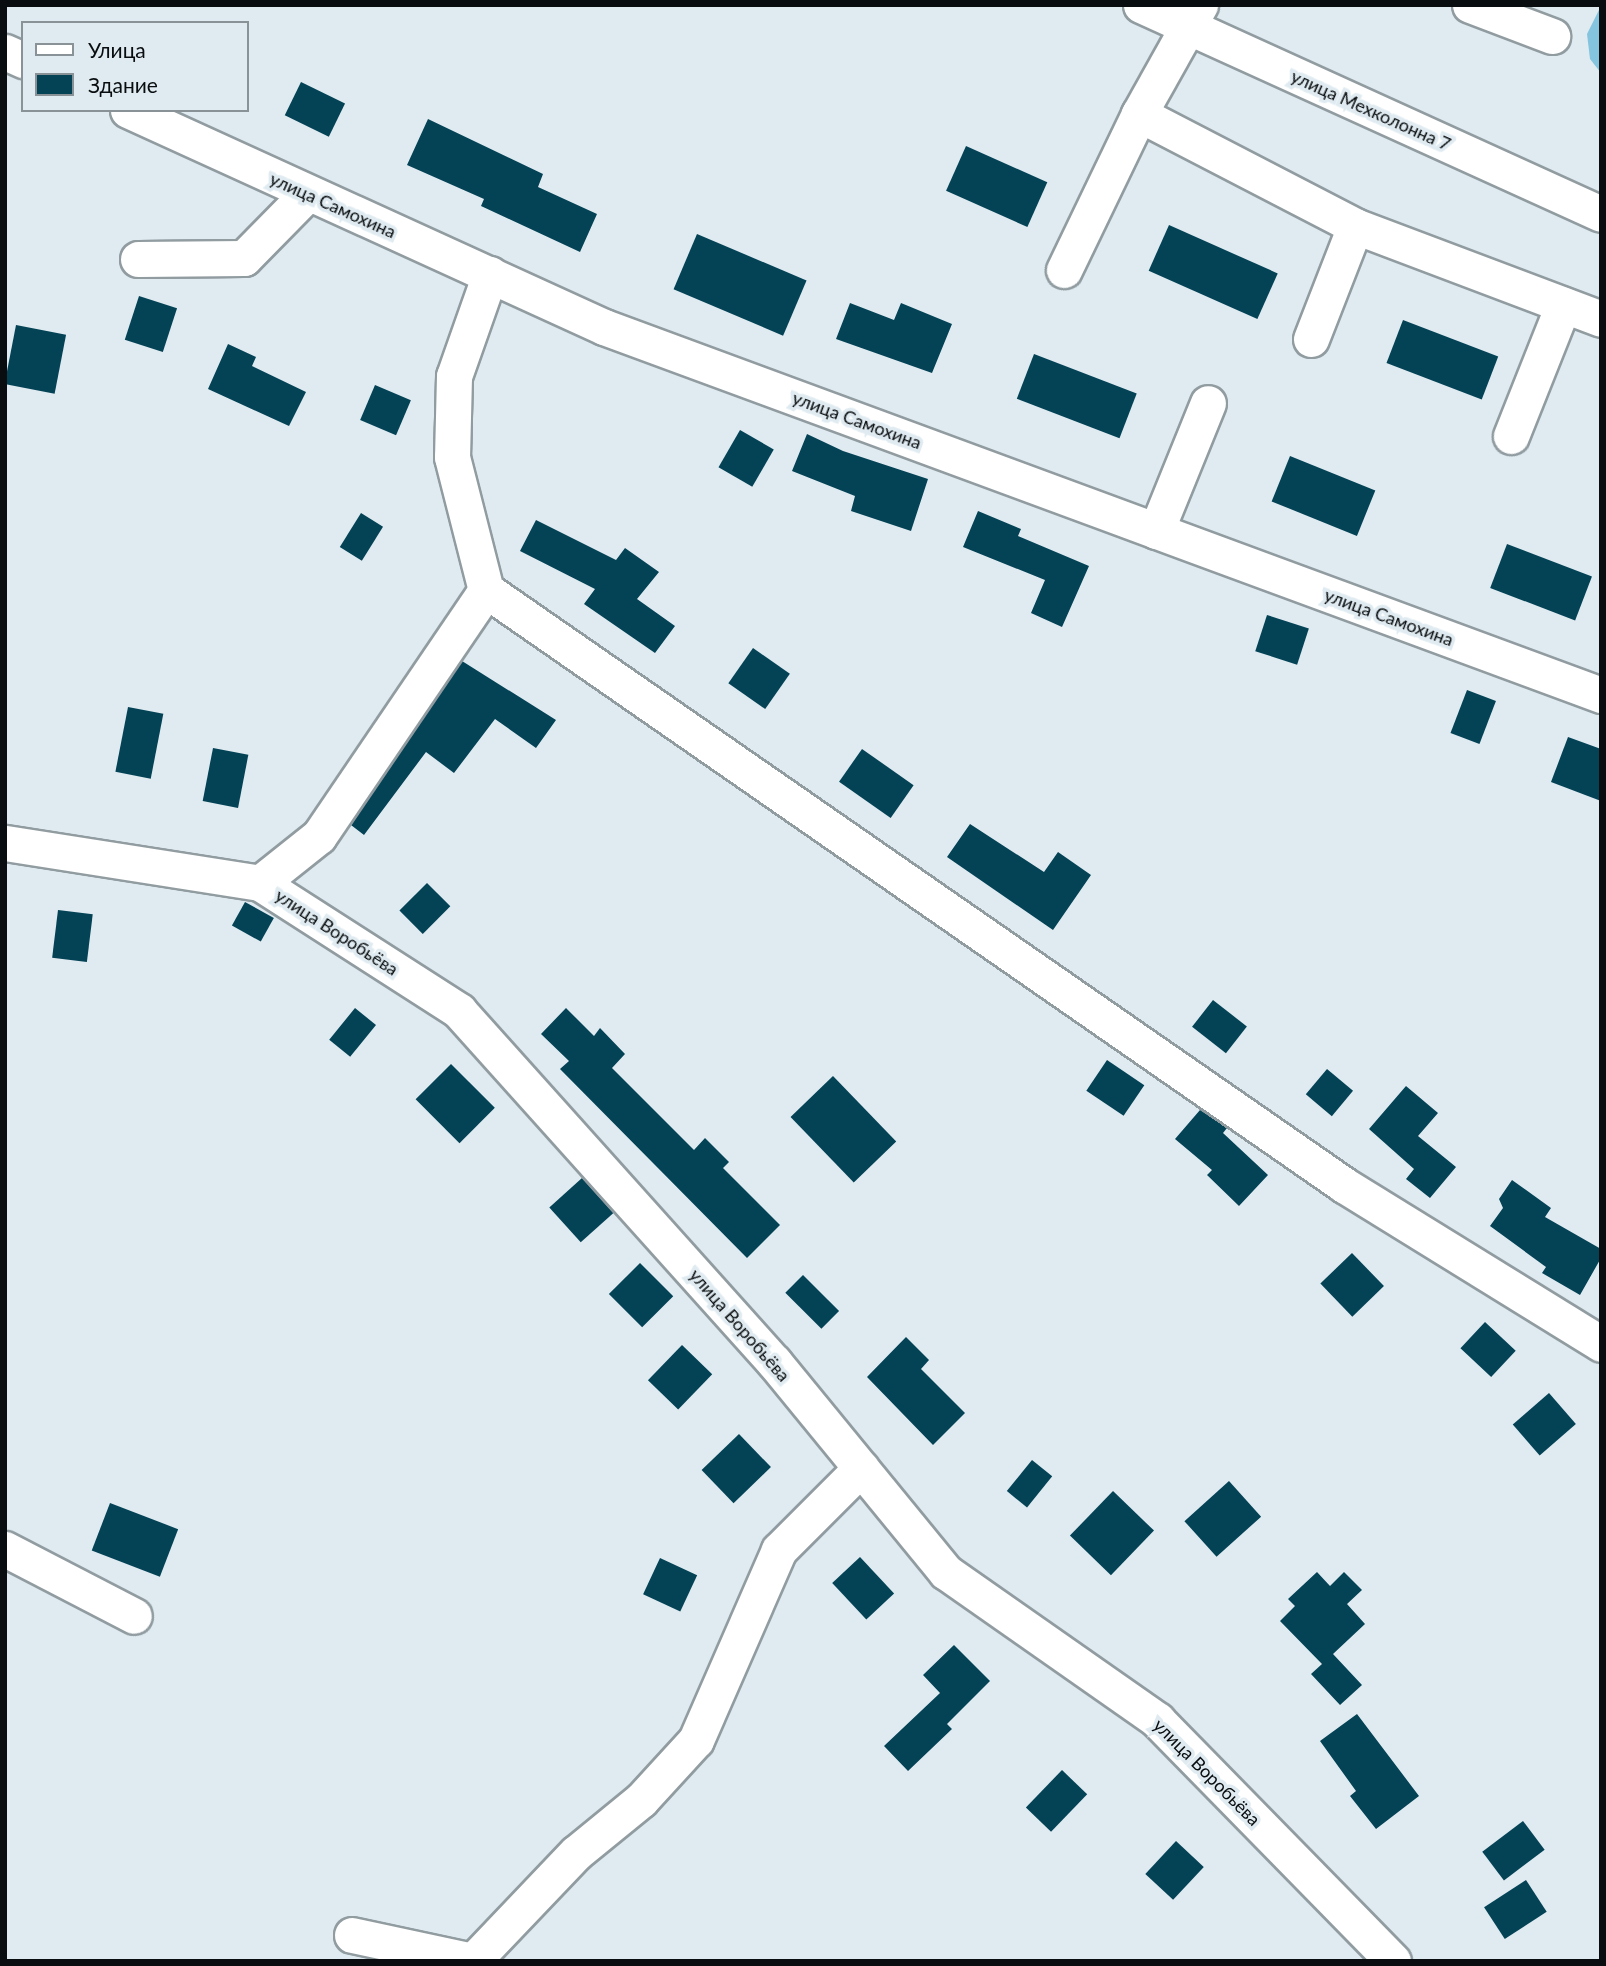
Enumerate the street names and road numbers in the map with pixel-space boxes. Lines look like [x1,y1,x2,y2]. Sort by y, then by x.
street label: улица Мехколонна 7 [1288,65,1454,155]
street label: улица Самохина [267,168,399,242]
street label: улица Самохина [790,387,924,453]
street label: улица Самохина [1322,584,1456,650]
street label: улица Воробьёва [271,884,403,980]
street label: улица Воробьёва [685,1264,795,1386]
street label: улица Воробьёва [1149,1714,1265,1830]

